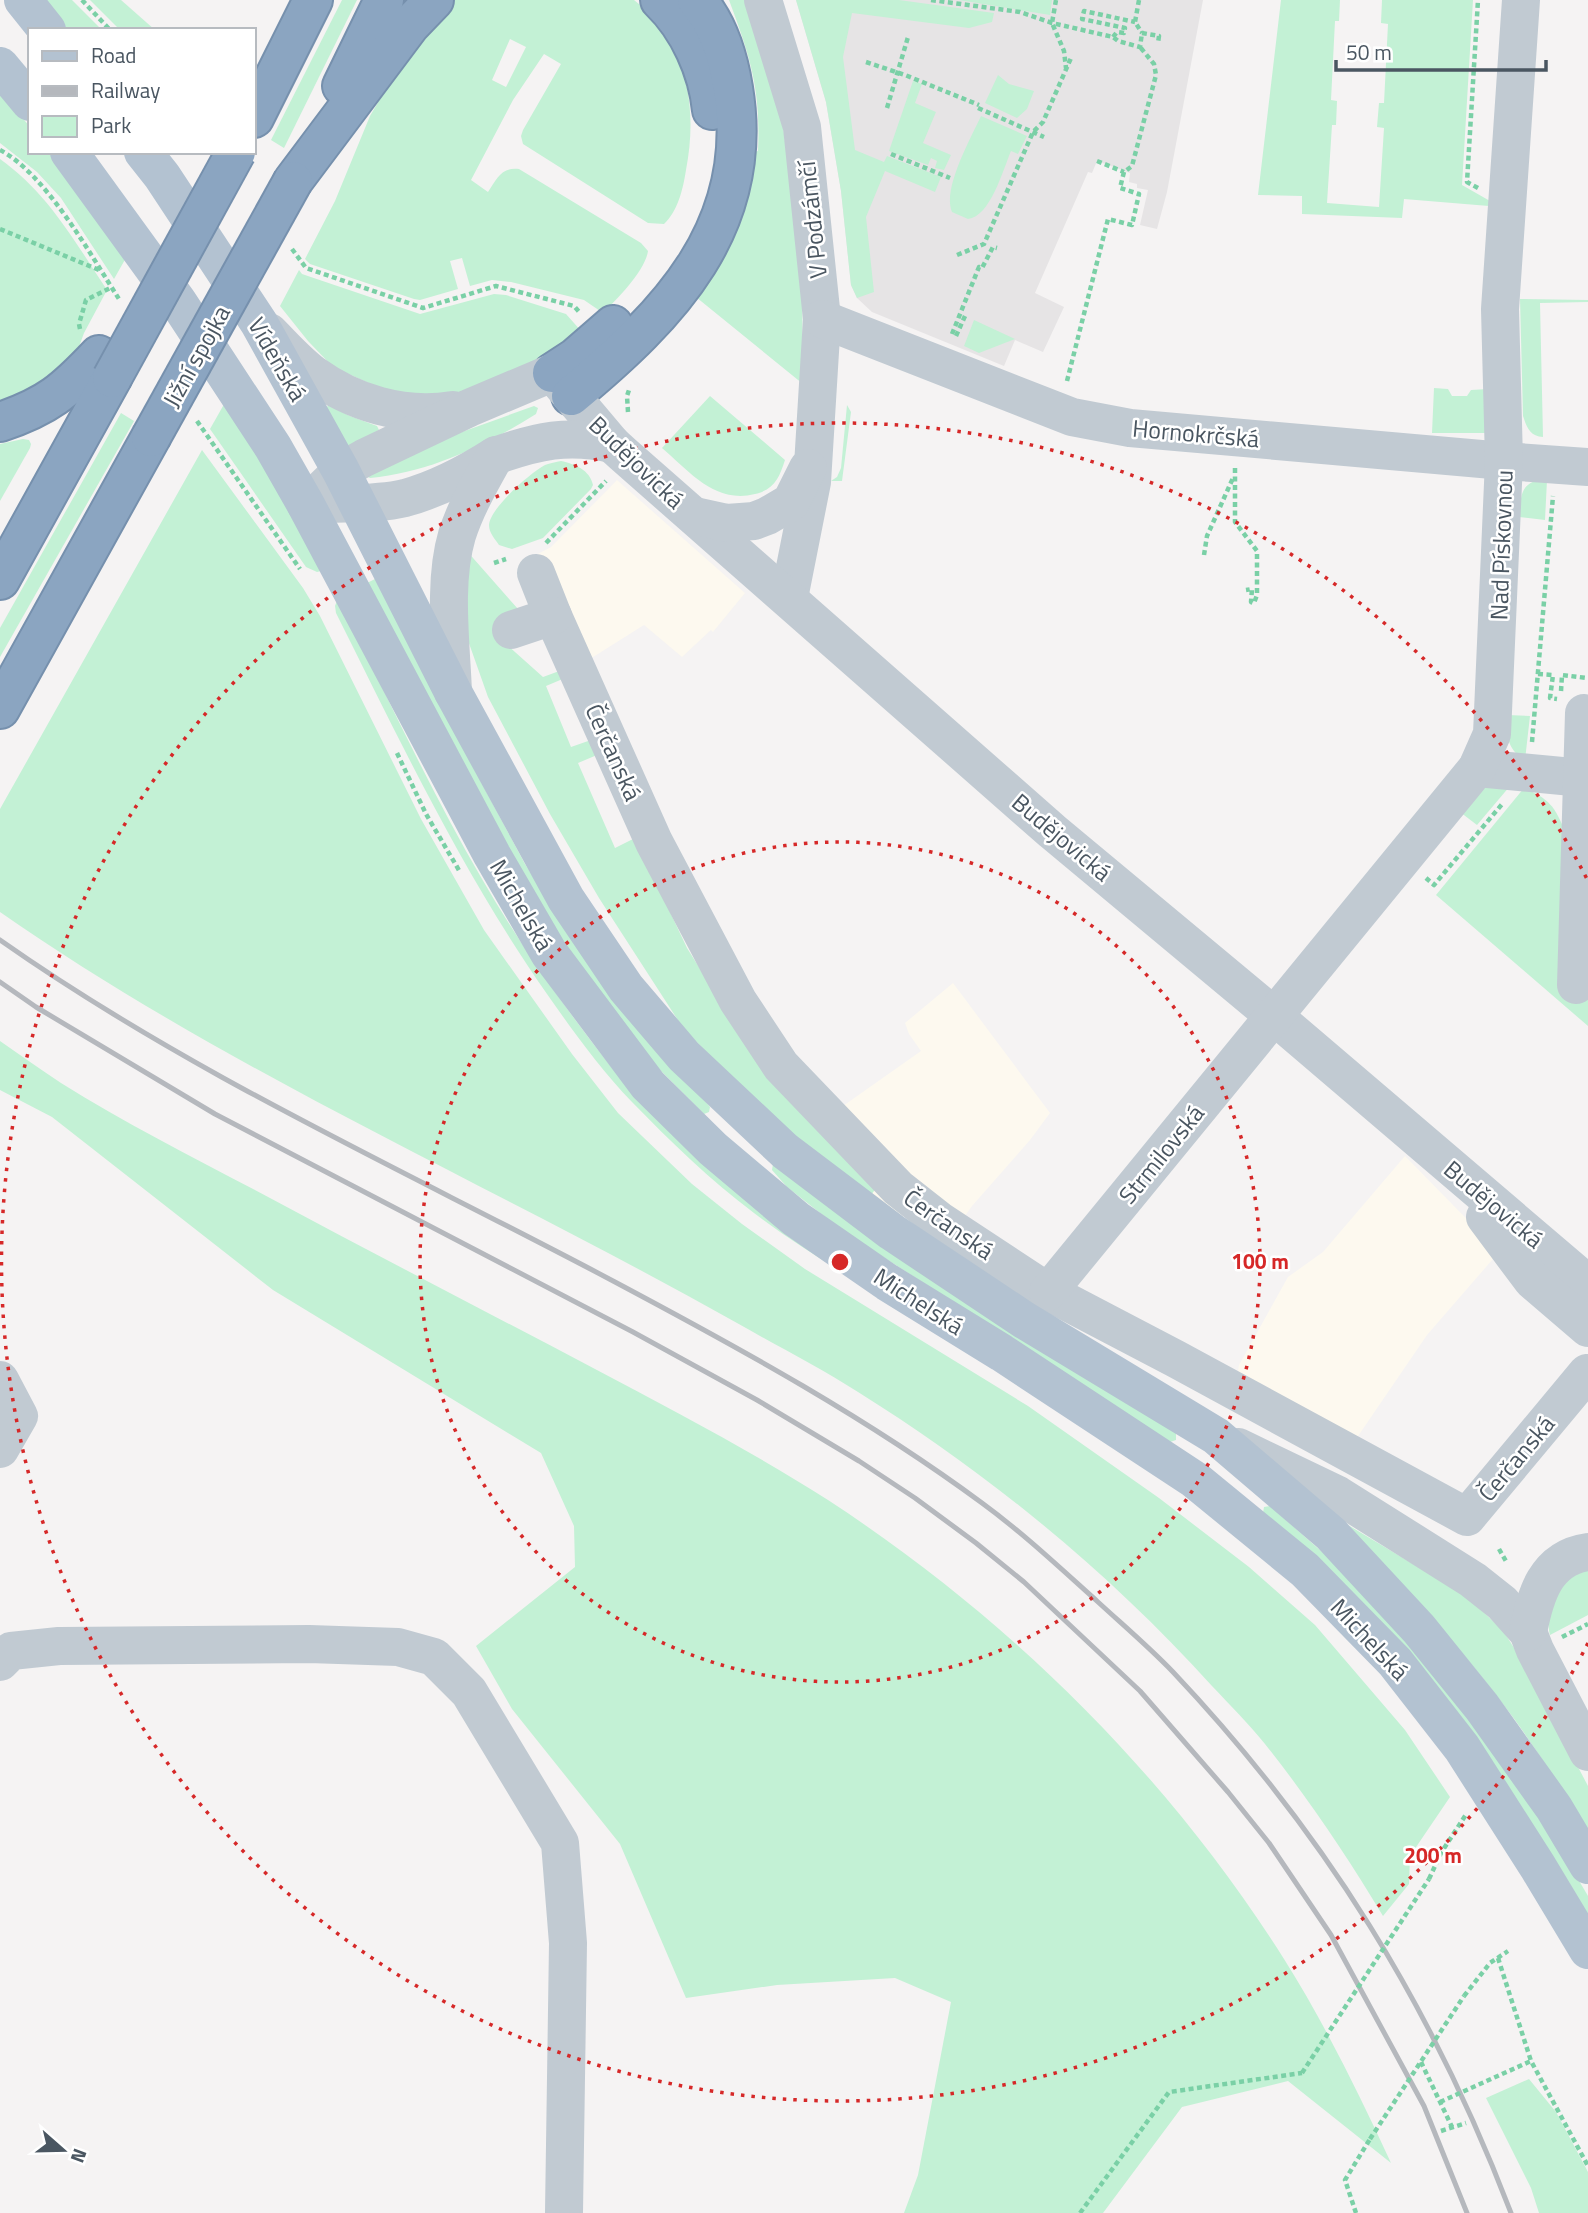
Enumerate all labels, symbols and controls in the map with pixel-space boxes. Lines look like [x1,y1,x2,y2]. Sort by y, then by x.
legend [28,28,256,154]
scale bar [1336,28,1546,72]
text: 50 m [1346,36,1392,68]
text: Road [91,39,136,71]
text: Railway [91,74,160,106]
text: Park [91,109,131,141]
street label: V Podzámčí [788,158,836,280]
street label: Jižní spojka [153,298,239,414]
street label: Vídeňská [240,310,316,408]
street label: Budějovická [581,407,693,517]
street label: Hornokrčská [1131,410,1261,456]
street label: Nad Pískovnou [1480,469,1522,621]
street label: Čerčanská [577,698,651,806]
street label: Budějovická [1004,784,1120,890]
street label: Michelská [481,852,563,958]
street label: Strmilovská [1110,1096,1212,1212]
street label: Budějovická [1436,1151,1552,1257]
street label: Čerčanská [896,1180,1002,1268]
text: 100 m [1231,1245,1289,1277]
centre of rings [828,1250,852,1274]
street label: Michelská [867,1258,971,1344]
street label: Čerčanská [1469,1407,1563,1509]
street label: Michelská [1322,1590,1418,1688]
text: 200 m [1404,1839,1462,1871]
north arrow [28,2115,98,2185]
text: N [64,2145,95,2167]

